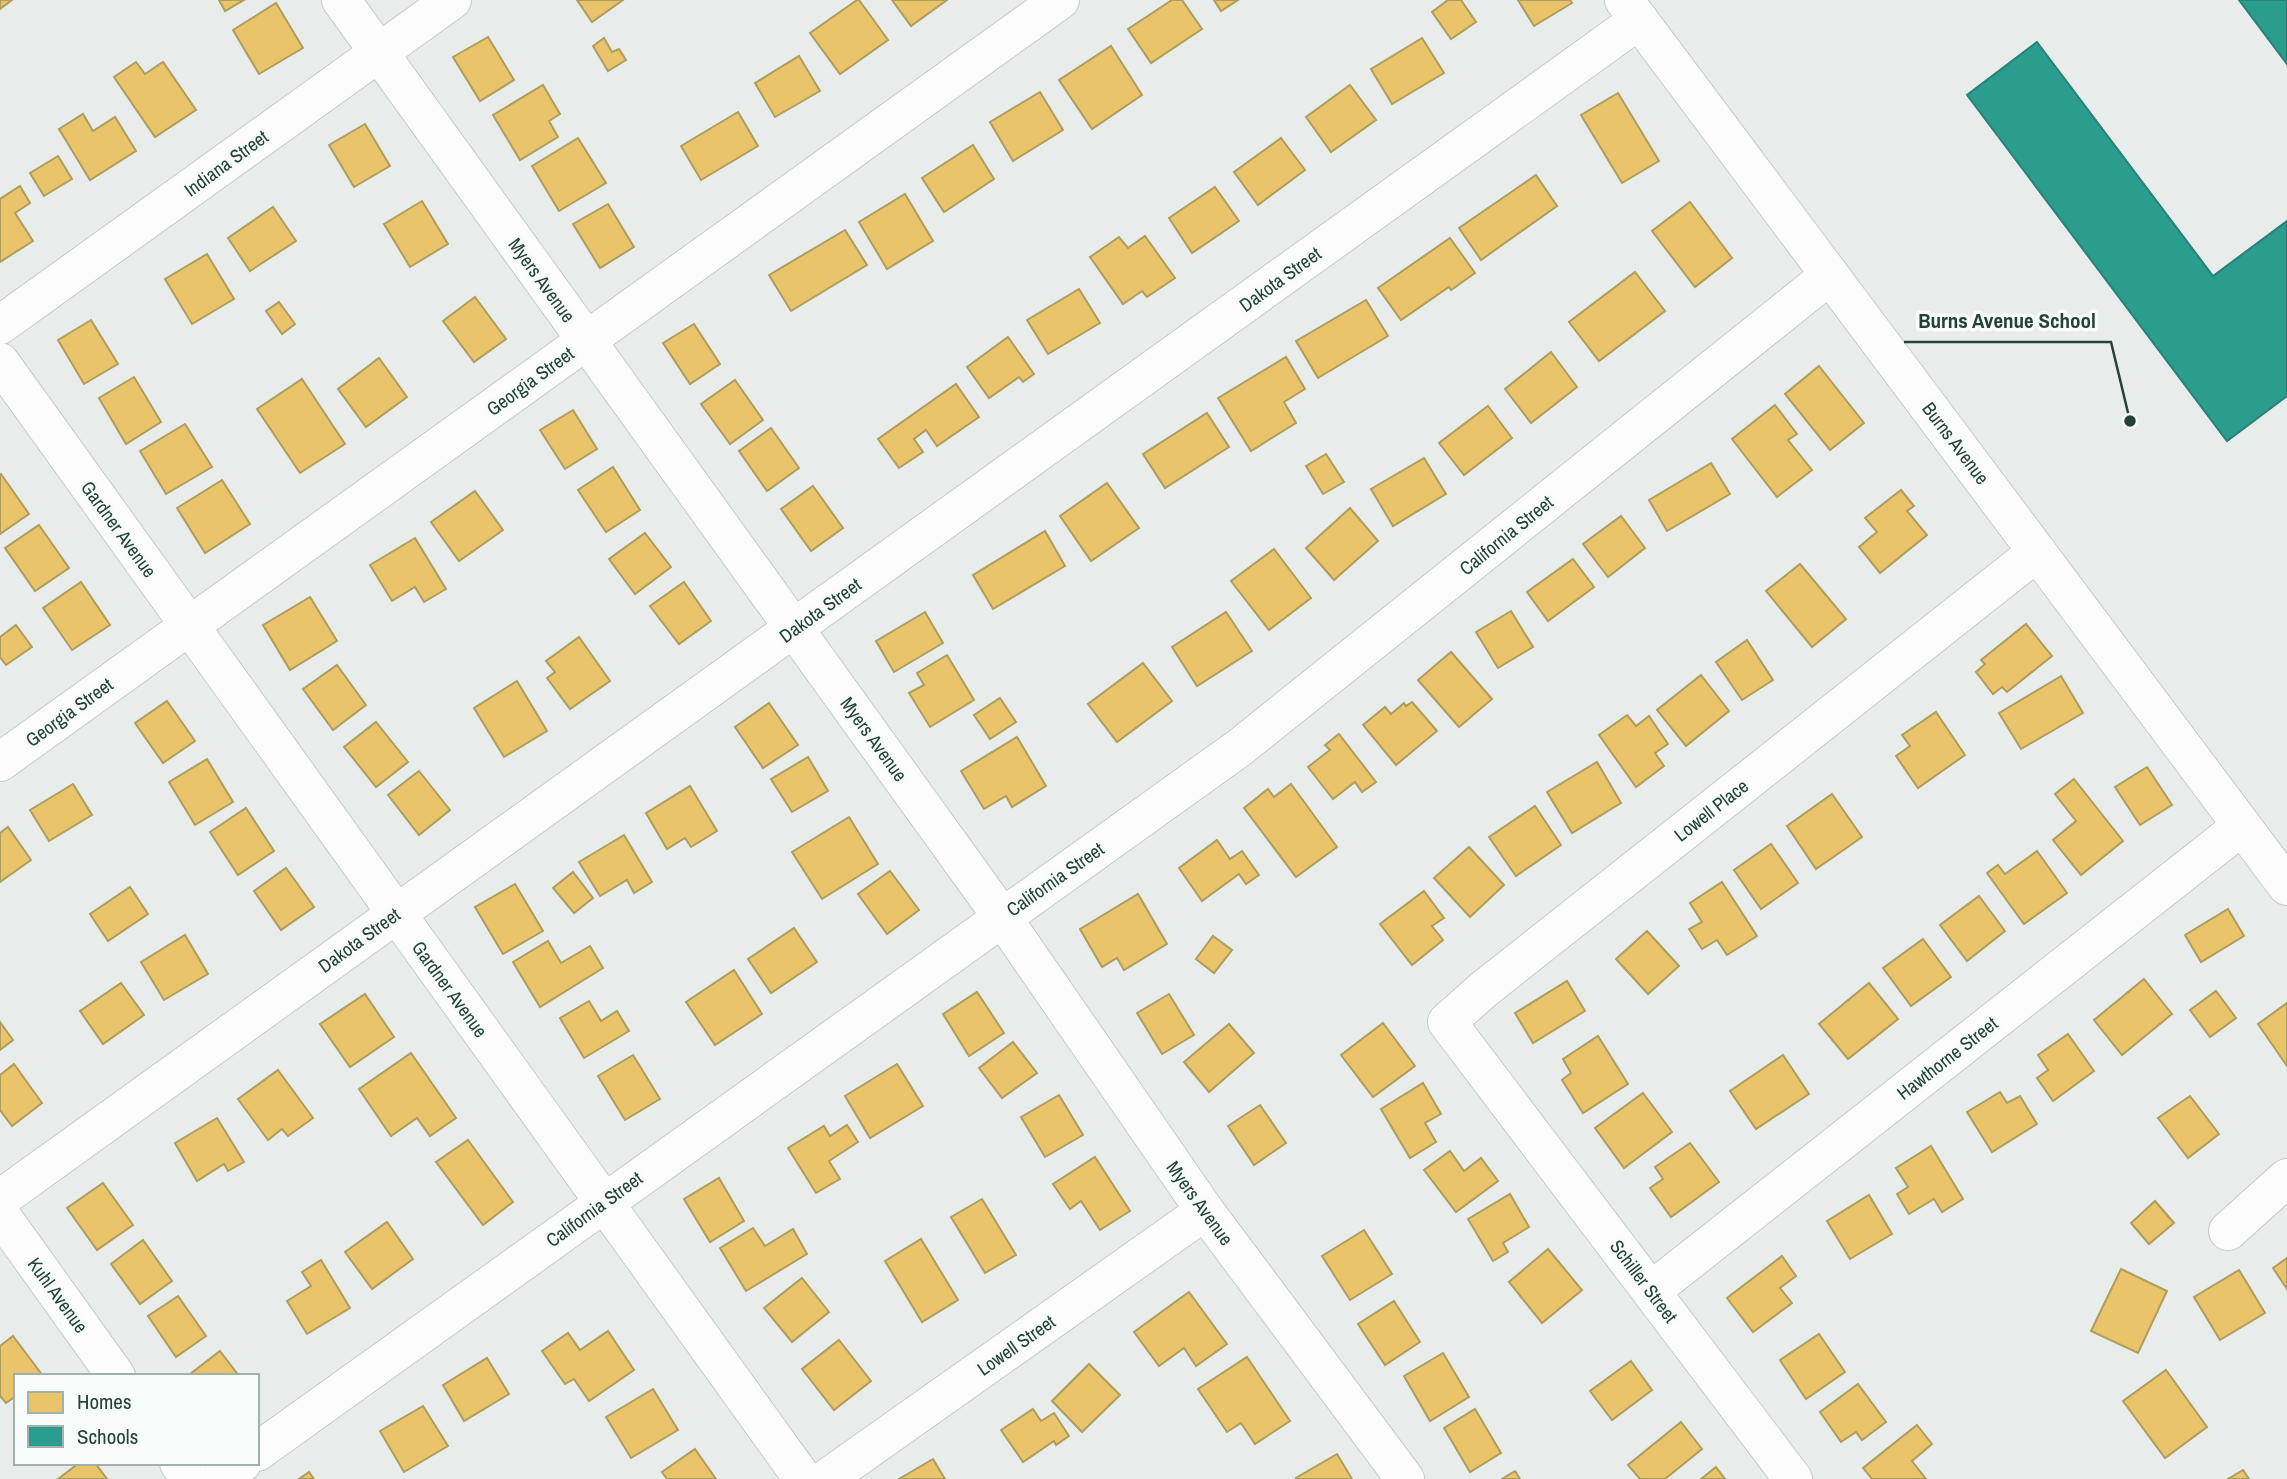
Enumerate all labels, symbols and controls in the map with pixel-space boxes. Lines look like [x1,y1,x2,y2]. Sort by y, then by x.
street label: Indiana Street [179,123,274,202]
street label: Myers Avenue [503,233,581,327]
street label: Dakota Street [1234,240,1327,318]
callout: Burns Avenue School [1904,300,2111,342]
text: Burns Avenue School [1918,306,2096,335]
street label: Georgia Street [481,340,580,422]
street label: Burns Avenue [1917,397,1995,489]
street label: Gardner Avenue [75,476,163,582]
street label: California Street [1454,489,1559,581]
street label: Dakota Street [774,571,867,649]
street label: Georgia Street [20,671,119,753]
street label: Myers Avenue [835,692,913,786]
street label: Lowell Place [1669,773,1753,847]
street label: California Street [1001,835,1109,922]
street label: Dakota Street [313,901,406,979]
street label: Gardner Avenue [406,936,494,1042]
street label: Hawthorne Street [1891,1010,2003,1106]
street label: Myers Avenue [1161,1156,1239,1250]
street label: California Street [540,1165,648,1253]
street label: Schiller Street [1604,1234,1684,1328]
street label: Kuhl Avenue [22,1252,94,1338]
street label: Lowell Street [972,1308,1061,1381]
legend [14,1374,259,1465]
text: Homes [77,1387,132,1416]
text: Schools [77,1422,138,1451]

